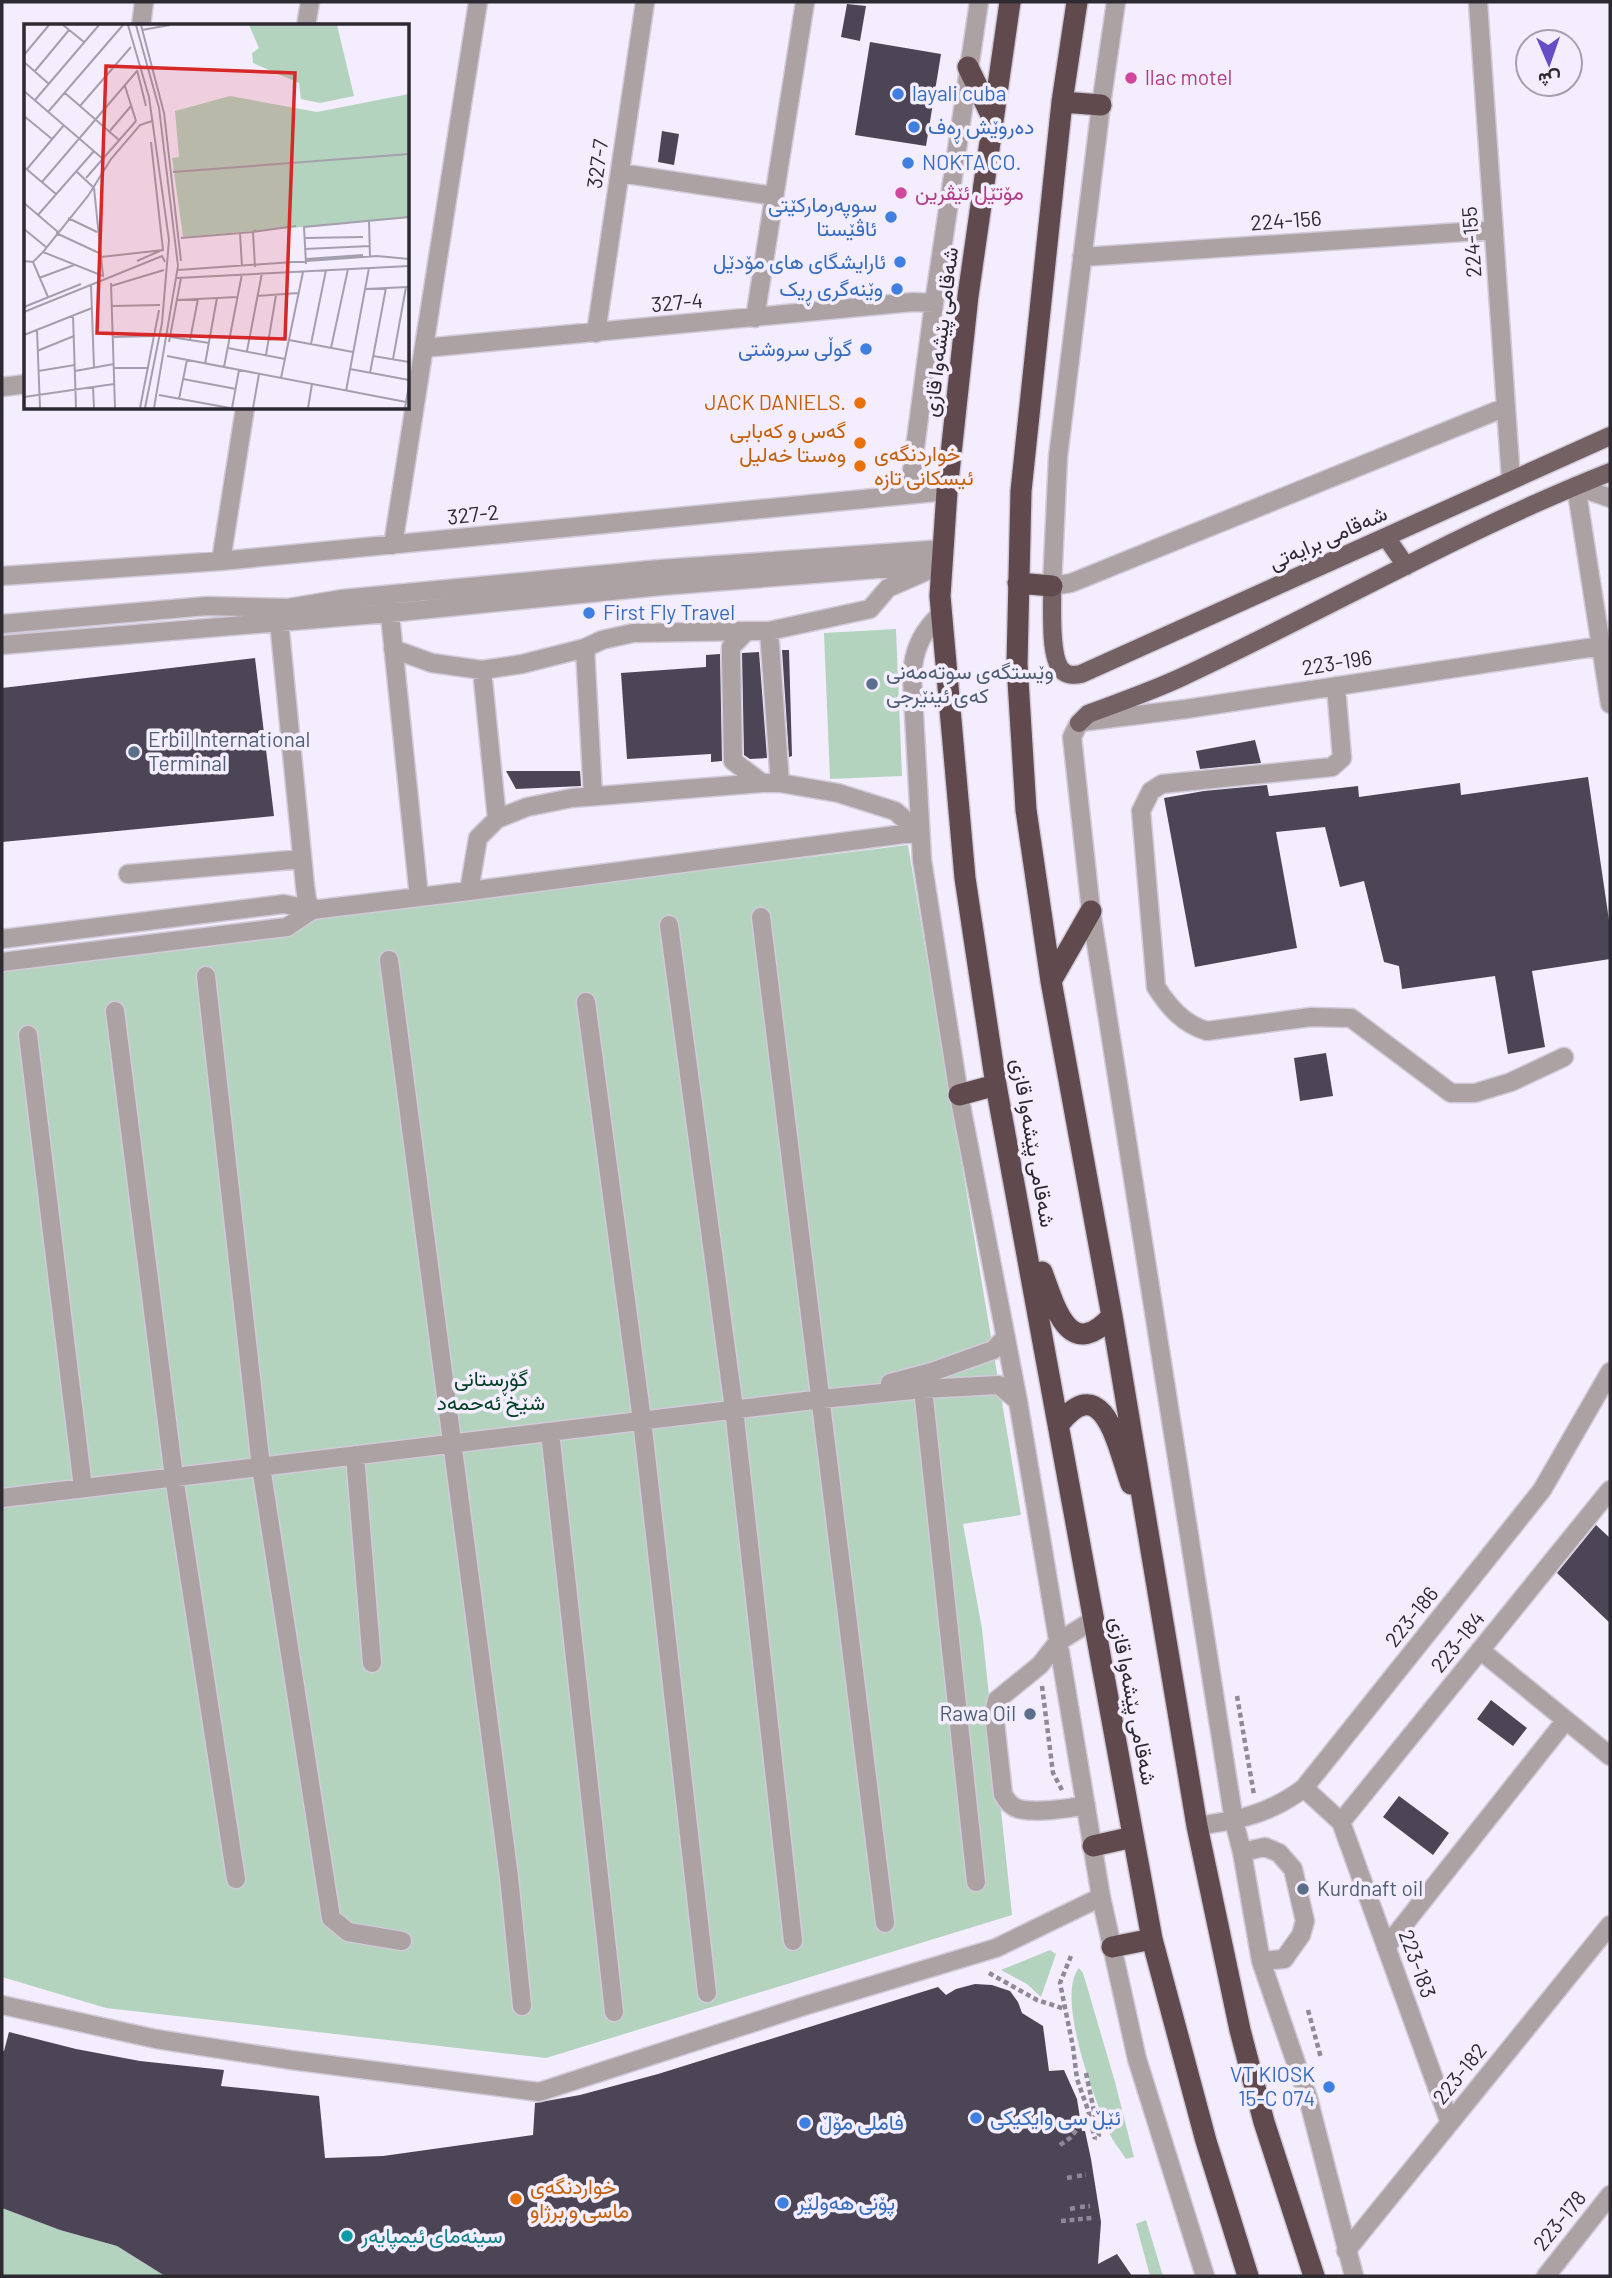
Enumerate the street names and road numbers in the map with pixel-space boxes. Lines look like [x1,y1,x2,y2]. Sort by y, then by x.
street label: 327-7 [581,137,612,190]
street label: 224-156 [1249,205,1322,234]
street label: 224-155 [1456,206,1485,279]
street label: شەقامی پێشەوا قازی [917,245,965,419]
street label: 327-4 [650,287,704,316]
street label: 327-2 [446,498,500,529]
street label: شەقامی برایەتی [1264,499,1391,576]
street label: 223-196 [1300,644,1374,679]
street label: شەقامی پێشەوا قازی [1004,1056,1062,1230]
street label: 223-186 [1379,1581,1443,1651]
street label: 223-184 [1425,1605,1489,1677]
street label: شەقامی پێشەوا قازی [1103,1614,1163,1788]
street label: 223-183 [1395,1926,1442,2001]
street label: 223-182 [1427,2038,1491,2109]
street label: 223-178 [1527,2185,1590,2255]

